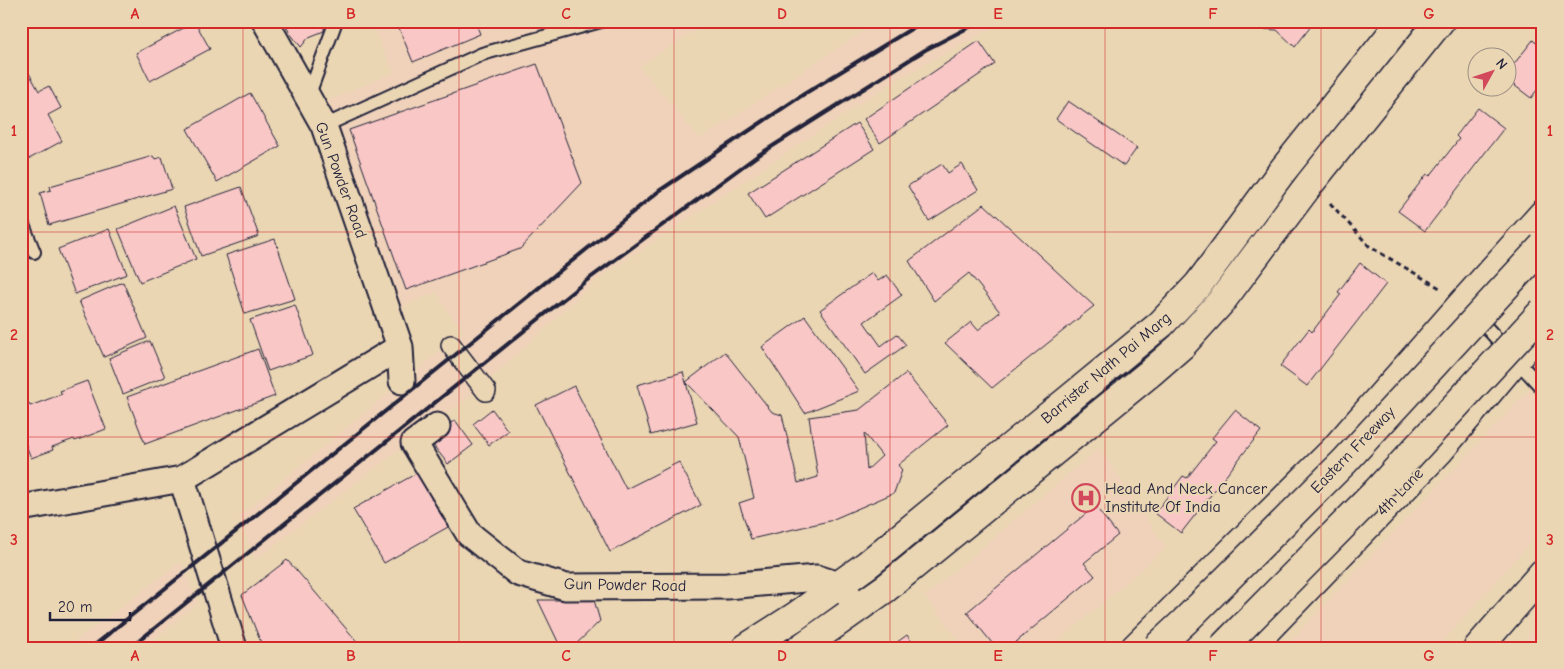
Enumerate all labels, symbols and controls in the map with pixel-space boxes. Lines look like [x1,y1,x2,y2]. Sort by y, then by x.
text: A [131,5,140,23]
text: B [346,5,356,23]
text: C [561,5,571,23]
text: D [777,5,787,23]
text: E [993,5,1003,23]
text: F [1208,5,1218,23]
text: G [1423,5,1435,23]
north arrow [1466,48,1516,98]
text: N [1492,55,1511,73]
street label: Gun Powder Road [312,119,370,241]
text: 1 [11,122,17,140]
text: 1 [1547,122,1553,140]
street label: Barrister Nath Pai Marg [1037,308,1175,428]
text: 2 [10,326,18,344]
text: 2 [1546,326,1554,344]
street label: Eastern Freeway [1307,402,1399,497]
street label: 4th Lane [1373,464,1427,520]
place label: Head And Neck Cancer Institute Of India [1105,480,1268,516]
hospital icon: Head And Neck Cancer Institute Of India [1071,483,1101,513]
text: 3 [10,531,18,549]
text: 3 [1546,531,1554,549]
street label: Gun Powder Road [564,575,686,595]
scale bar [50,589,130,621]
text: 20 m [58,598,92,616]
text: A [131,647,140,665]
text: B [346,647,356,665]
text: C [561,647,571,665]
text: D [777,647,787,665]
text: E [993,647,1003,665]
text: F [1208,647,1218,665]
text: G [1423,647,1435,665]

